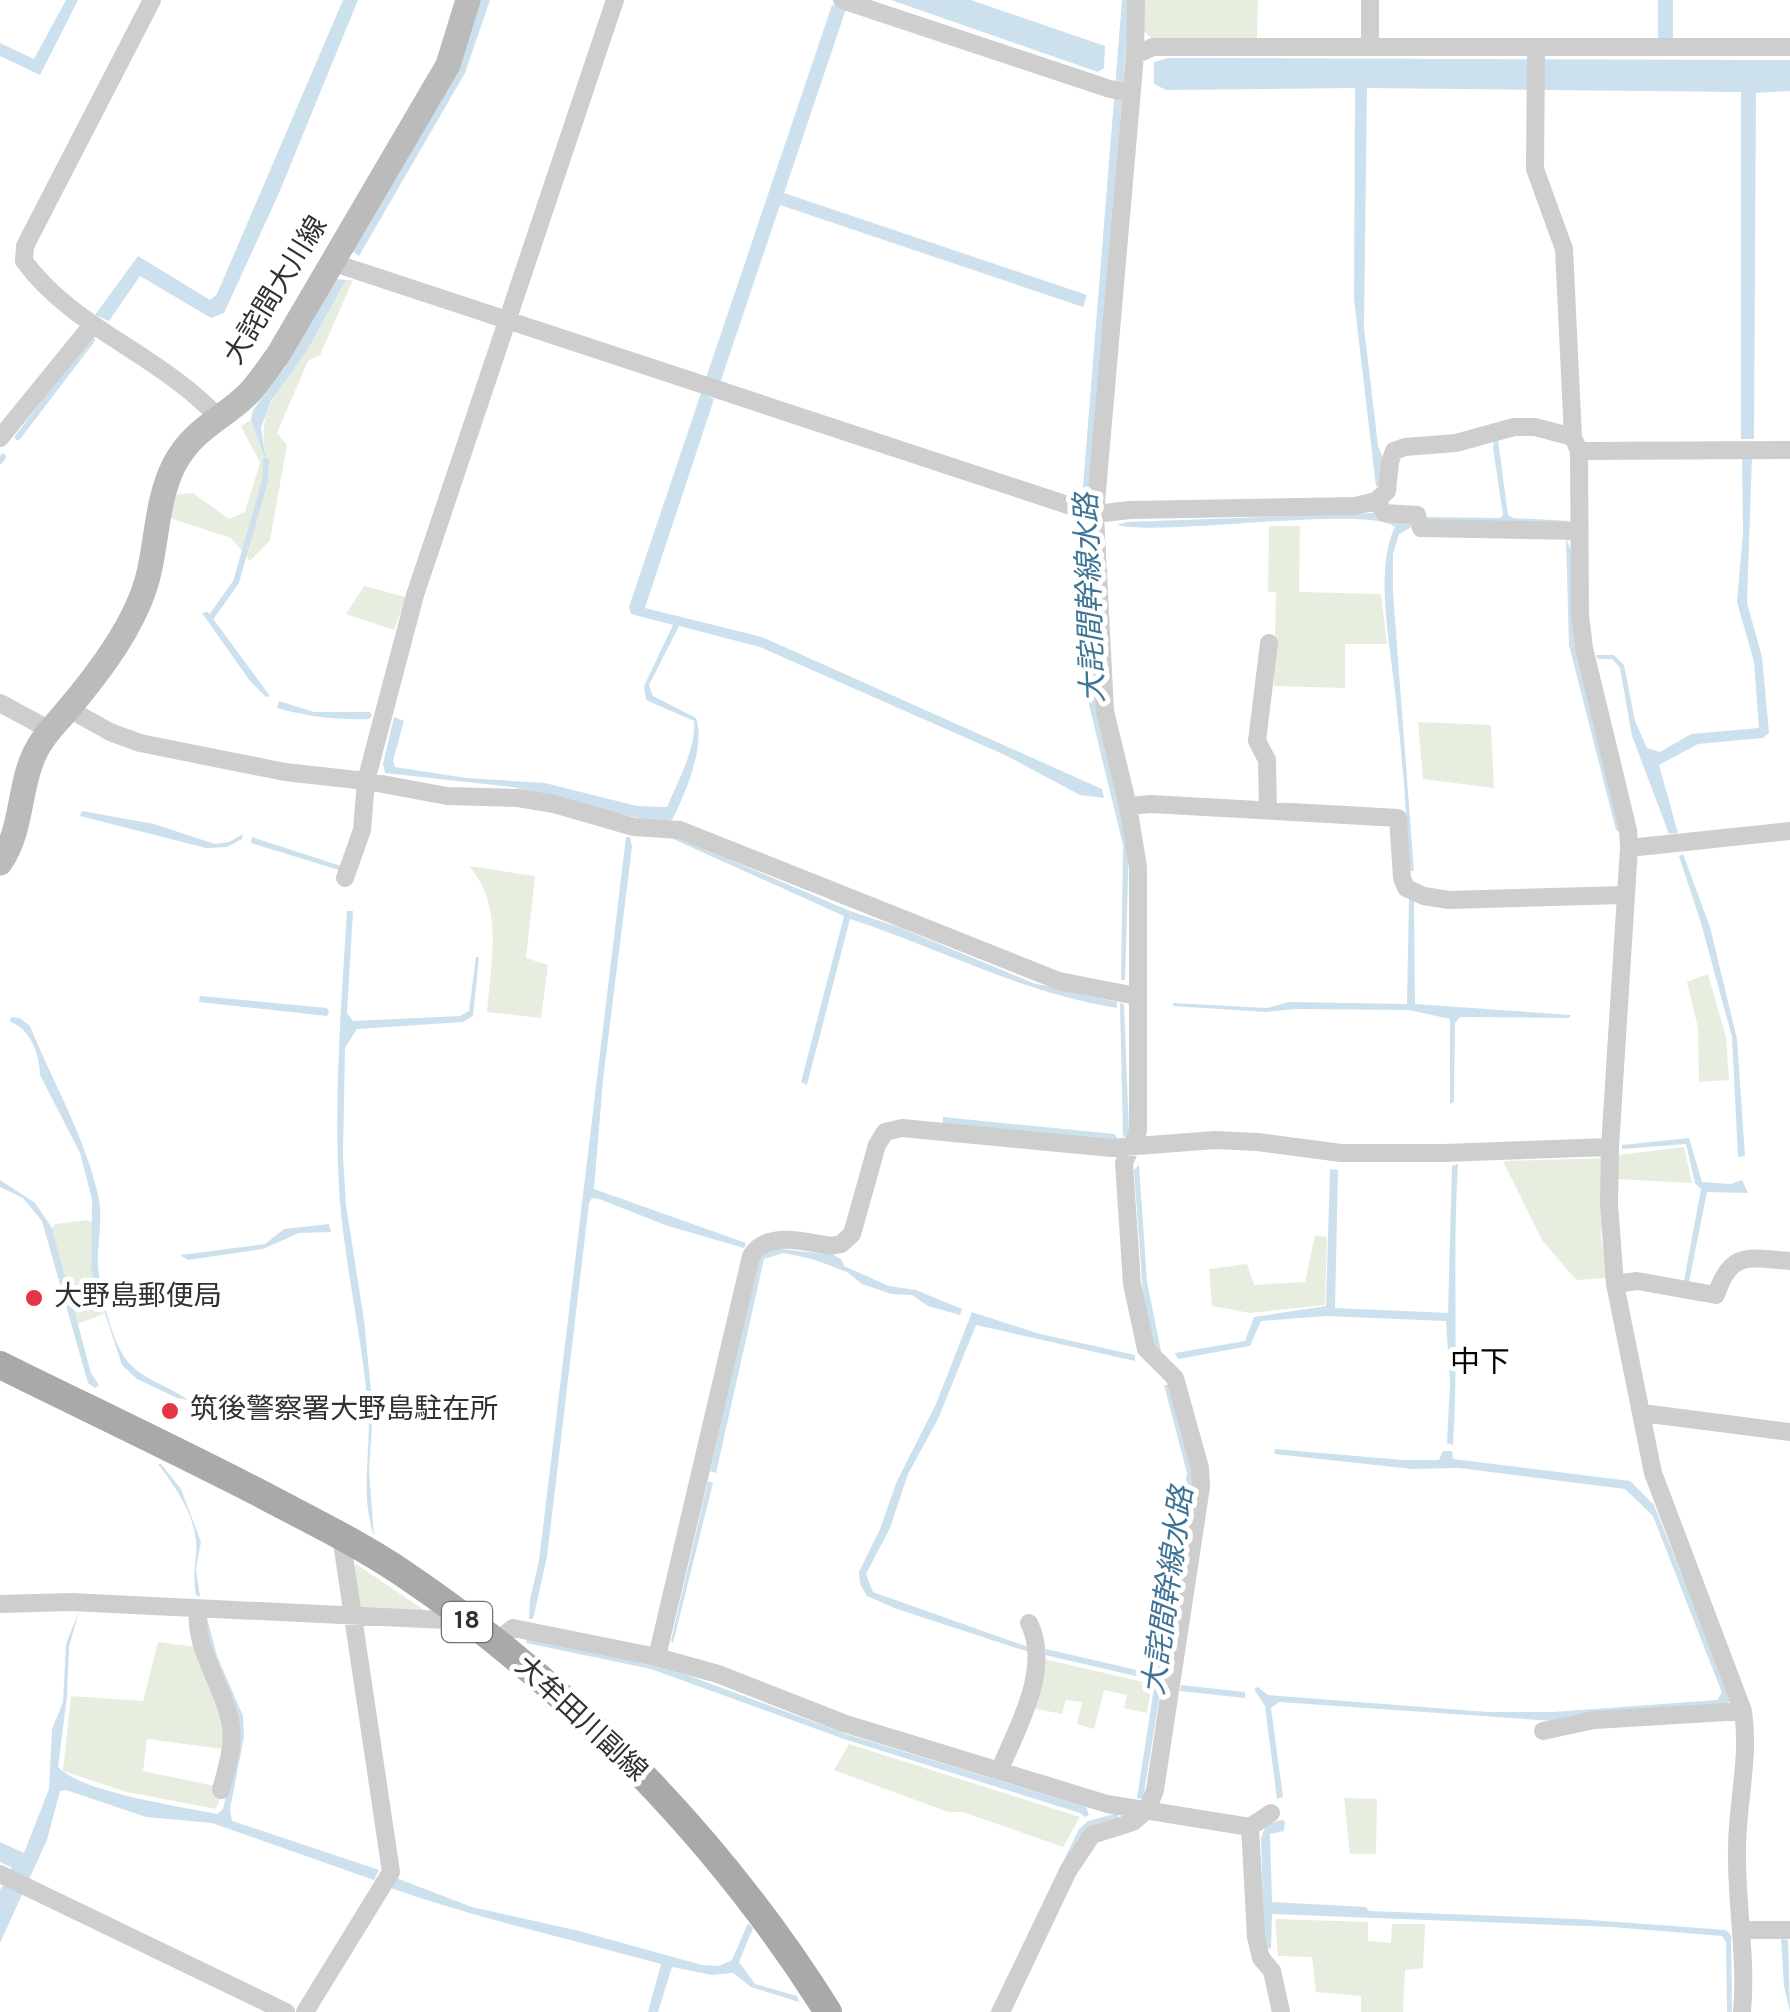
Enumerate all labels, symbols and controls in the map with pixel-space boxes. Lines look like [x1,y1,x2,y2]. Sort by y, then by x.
street label: 大詫間大川線 [217,210,337,372]
water label: 大詫間幹線水路 [1070,489,1114,704]
place label: 大野島郵便局 [54,1280,222,1316]
marker: 大野島郵便局 [23,1287,45,1309]
district label: 中下 [1450,1346,1510,1383]
place label: 筑後警察署大野島駐在所 [190,1393,498,1429]
marker: 筑後警察署大野島駐在所 [159,1400,181,1422]
water label: 大詫間幹線水路 [1137,1481,1203,1698]
road number: 18 [442,1602,492,1642]
street label: 大牟田川副線 [506,1650,654,1790]

